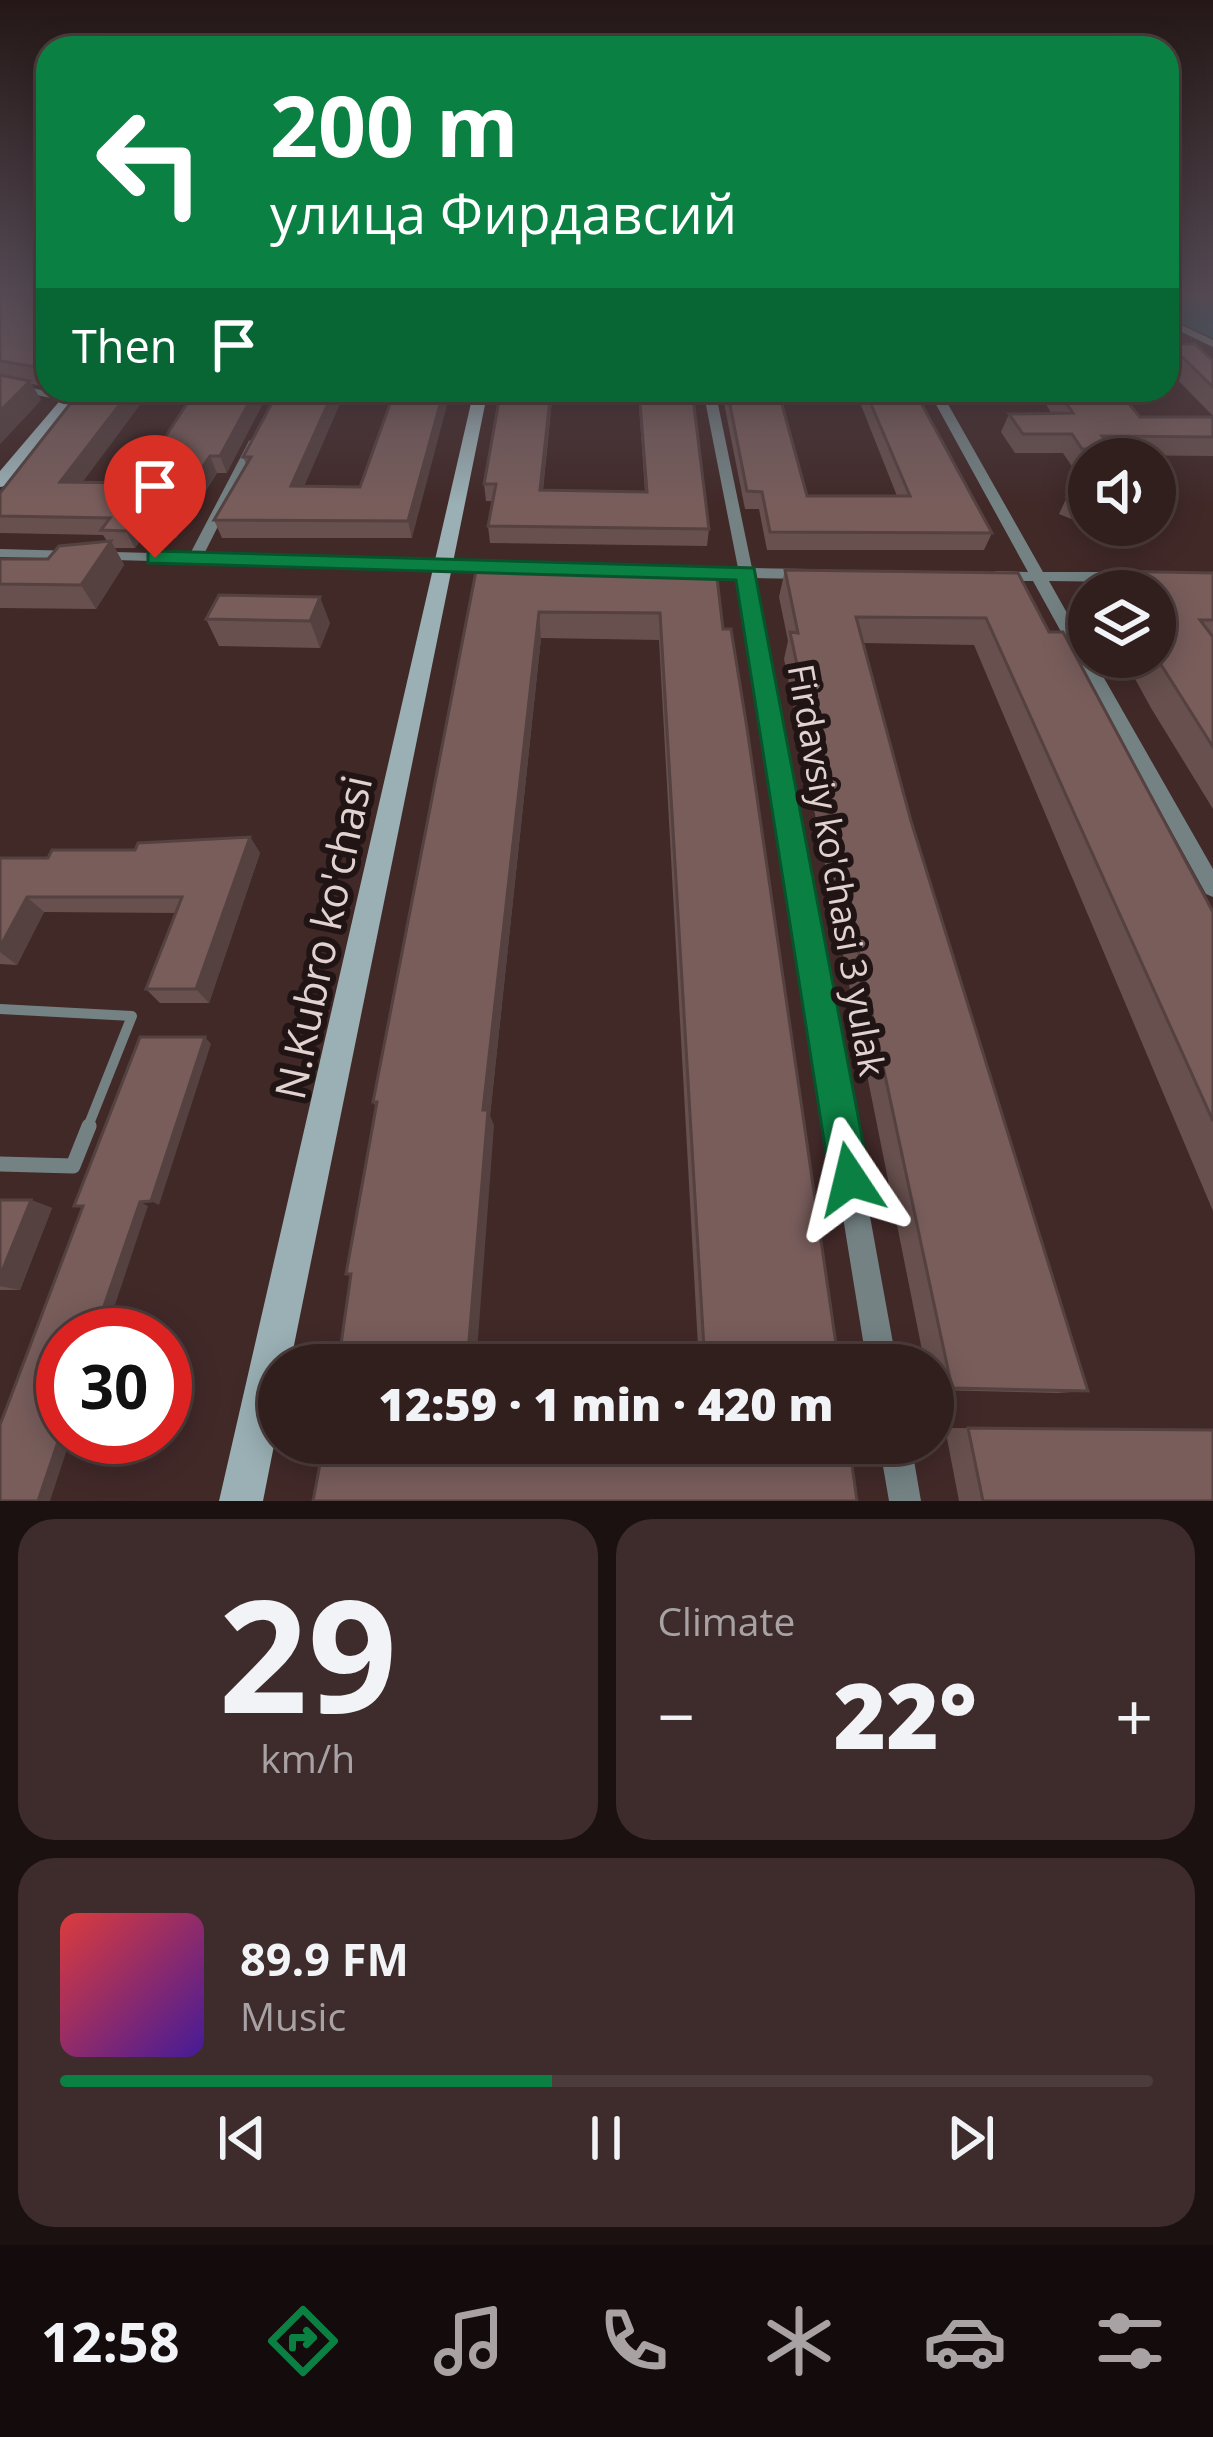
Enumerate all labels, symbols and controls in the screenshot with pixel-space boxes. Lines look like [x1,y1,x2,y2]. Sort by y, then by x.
text: 200 m [270,67,518,182]
icon: left [72,84,228,240]
text: улица Фирдавсий [270,176,737,250]
icon: arrive [201,312,267,378]
text: Then [72,315,177,376]
pin [104,435,206,558]
map controls [1068,438,1176,678]
button: sound [1068,438,1176,546]
icon: arrive [122,453,188,519]
button: layers [1068,570,1176,678]
street label: Firdavsiy ko'chasi 3 yulak [777,660,897,1080]
street label: N.Kubro ko'chasi [260,770,384,1104]
position arrow [787,1116,913,1242]
speed limit sign: 30 [36,1308,192,1464]
text: 12:59 · 1 min · 420 m [379,1373,833,1434]
text: 29 [219,1546,397,1759]
text: Climate [658,1594,795,1647]
text: 22° [834,1653,977,1775]
text: − [658,1670,695,1760]
text: + [1115,1670,1153,1760]
text: km/h [260,1731,355,1784]
text: 89.9 FM [240,1928,409,1989]
text: Music [240,1989,346,2042]
icon: previous [209,2105,275,2171]
icon: pause [573,2105,639,2171]
icon: next [938,2105,1004,2171]
icon: directions [261,2299,345,2383]
icon: music [427,2299,511,2383]
icon: phone [592,2299,676,2383]
icon: climate [757,2299,841,2383]
icon: car [923,2299,1007,2383]
icon: filters [1088,2299,1172,2383]
text: 12:58 [41,2304,180,2378]

